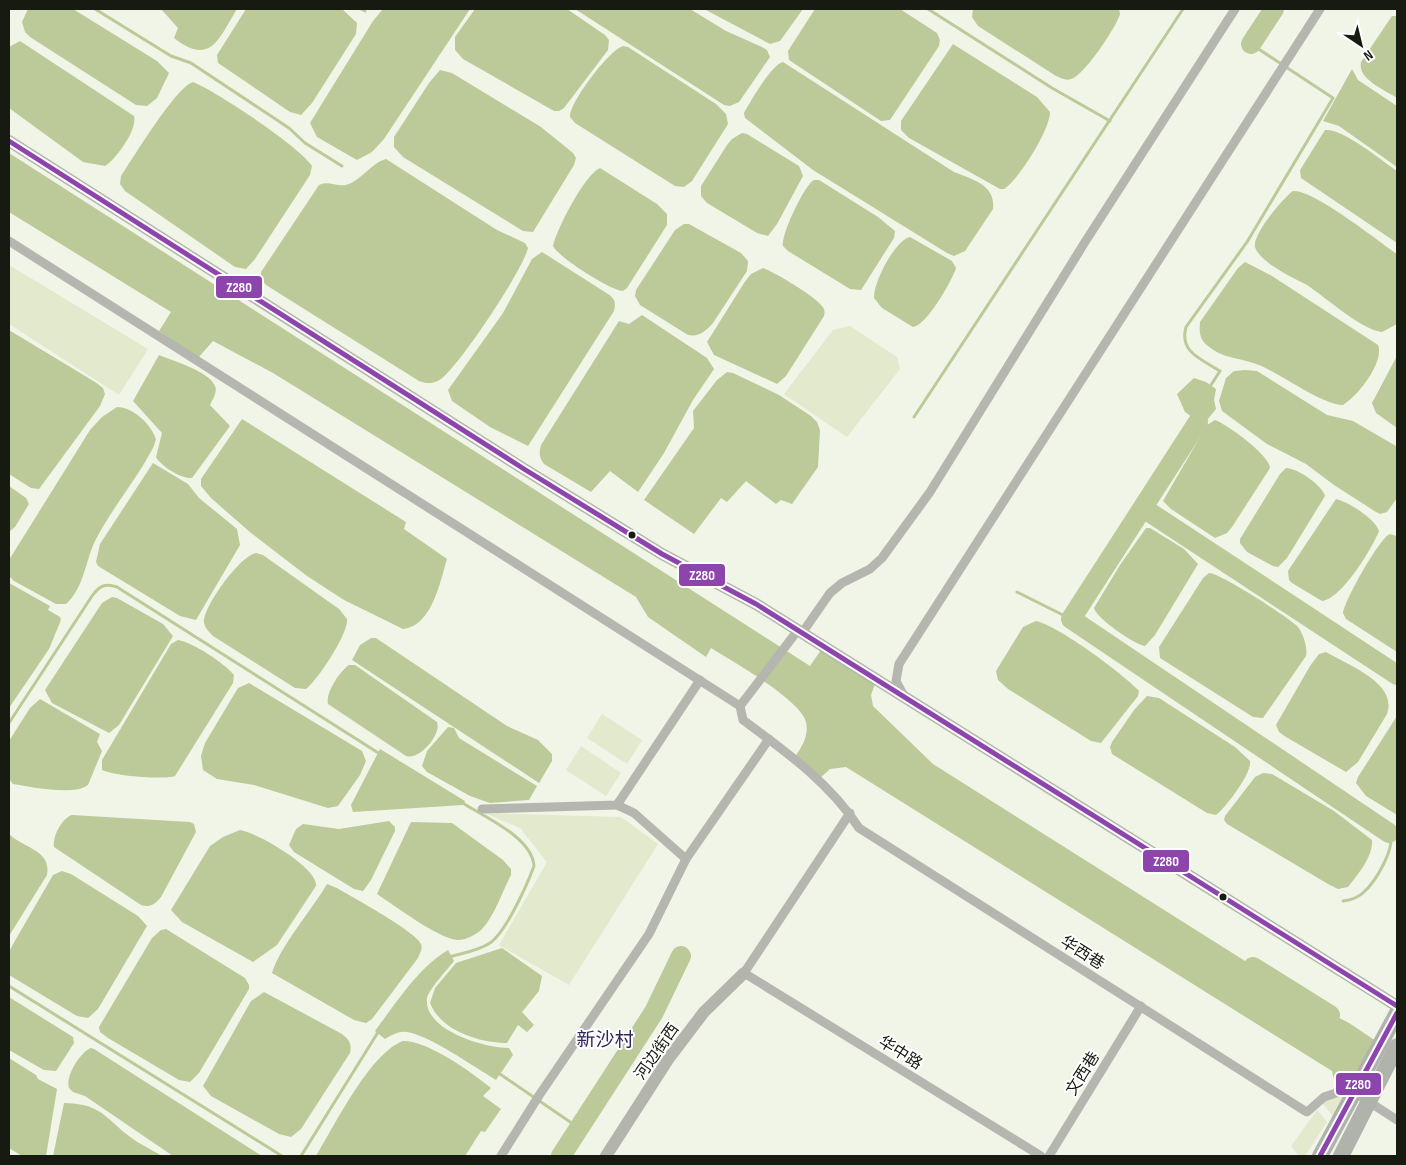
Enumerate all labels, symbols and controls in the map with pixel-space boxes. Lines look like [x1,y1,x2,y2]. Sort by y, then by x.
north arrow [1336,20,1386,70]
text: N [1360,46,1376,64]
line badge: Z280 [215,275,263,299]
text: Z280 [226,279,252,296]
unlabelled marker [627,530,637,540]
line badge: Z280 [678,563,726,587]
text: Z280 [689,567,715,584]
line badge: Z280 [1142,849,1190,873]
text: Z280 [1153,853,1179,870]
unlabelled marker [1218,892,1228,902]
street label: 华西巷 [1057,932,1108,974]
street label: 河边街西 [631,1020,683,1084]
district label: 新沙村 [576,1029,634,1052]
street label: 华中路 [875,1032,926,1074]
street label: 文西巷 [1062,1048,1104,1099]
line badge: Z280 [1335,1072,1382,1096]
text: Z280 [1345,1076,1371,1093]

